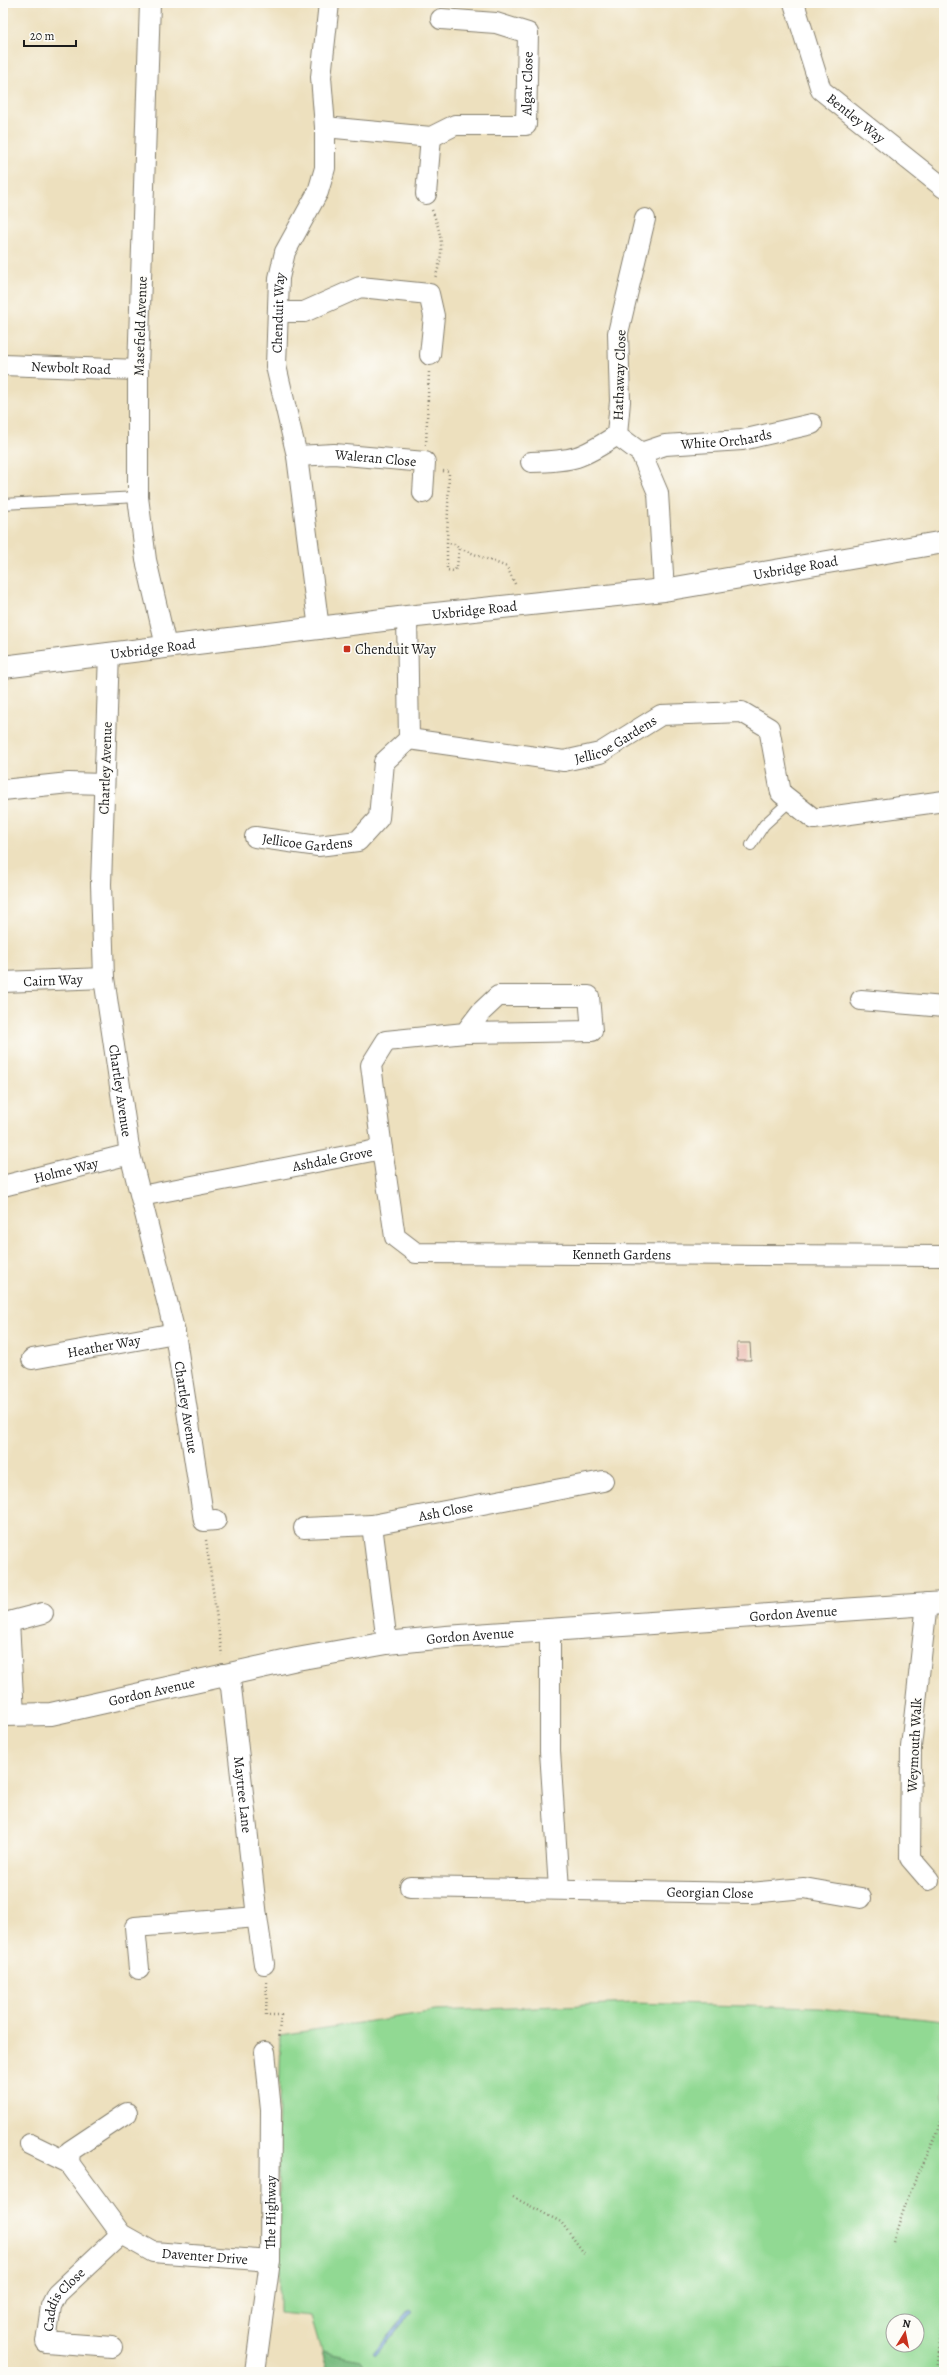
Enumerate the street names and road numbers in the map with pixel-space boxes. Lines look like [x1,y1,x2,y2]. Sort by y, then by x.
street label: Algar Close [517,51,538,116]
street label: Bentley Way [823,89,890,148]
street label: Chenduit Way [267,270,290,354]
street label: Masefield Avenue [129,276,152,376]
street label: Hathaway Close [608,329,631,421]
street label: Newbolt Road [31,357,112,379]
street label: White Orchards [679,424,774,454]
street label: Waleran Close [333,445,417,471]
street label: Uxbridge Road [752,551,840,585]
street label: Uxbridge Road [431,596,519,624]
street label: Uxbridge Road [109,634,197,664]
street label: Jellicoe Gardens [573,711,661,768]
street label: Chartley Avenue [94,721,117,815]
street label: Jellicoe Gardens [261,829,354,856]
street label: Cairn Way [23,970,84,991]
street label: Chartley Avenue [104,1043,136,1138]
street label: Ashdale Grove [290,1142,374,1176]
street label: Holme Way [32,1153,101,1188]
street label: Kenneth Gardens [572,1245,671,1264]
street label: Heather Way [66,1330,143,1362]
street label: Chartley Avenue [169,1360,202,1455]
street label: Ash Close [416,1497,475,1526]
street label: Gordon Avenue [749,1601,838,1626]
street label: Gordon Avenue [425,1623,515,1649]
street label: Gordon Avenue [107,1673,197,1711]
street label: Weymouth Walk [902,1697,926,1794]
street label: Maytree Lane [229,1755,256,1834]
street label: Georgian Close [666,1883,754,1903]
street label: The Highway [261,2174,281,2249]
street label: Daventer Drive [161,2244,249,2269]
street label: Caddis Close [39,2264,89,2333]

